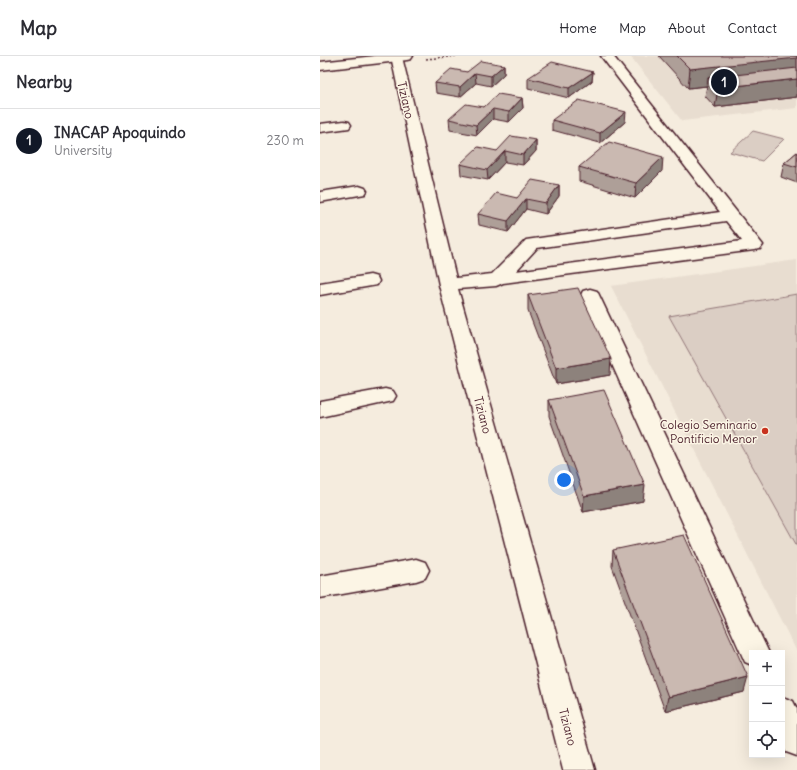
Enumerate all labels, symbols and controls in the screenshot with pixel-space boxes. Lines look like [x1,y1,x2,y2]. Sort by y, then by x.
text: Map [20,16,57,40]
text: Home [559,19,597,37]
text: Map [619,19,646,37]
text: About [668,19,706,37]
text: Contact [728,19,777,37]
pin: 1 [711,67,737,97]
text: Nearby [16,71,72,93]
street label: Tiziano [394,80,418,120]
text: INACAP Apoquindo [54,123,186,142]
text: 1 [26,132,32,149]
text: 230 m [266,132,304,149]
text: University [54,142,112,159]
street label: Tiziano [471,395,495,436]
place label: Colegio Seminario Pontificio Menor [660,417,757,446]
marker: Colegio Seminario Pontificio Menor [760,426,770,436]
your location [554,470,574,490]
map controls [749,650,785,758]
button: + [749,650,785,686]
button: − [749,686,785,722]
street label: Tiziano [556,707,580,748]
button: locate [749,722,785,758]

